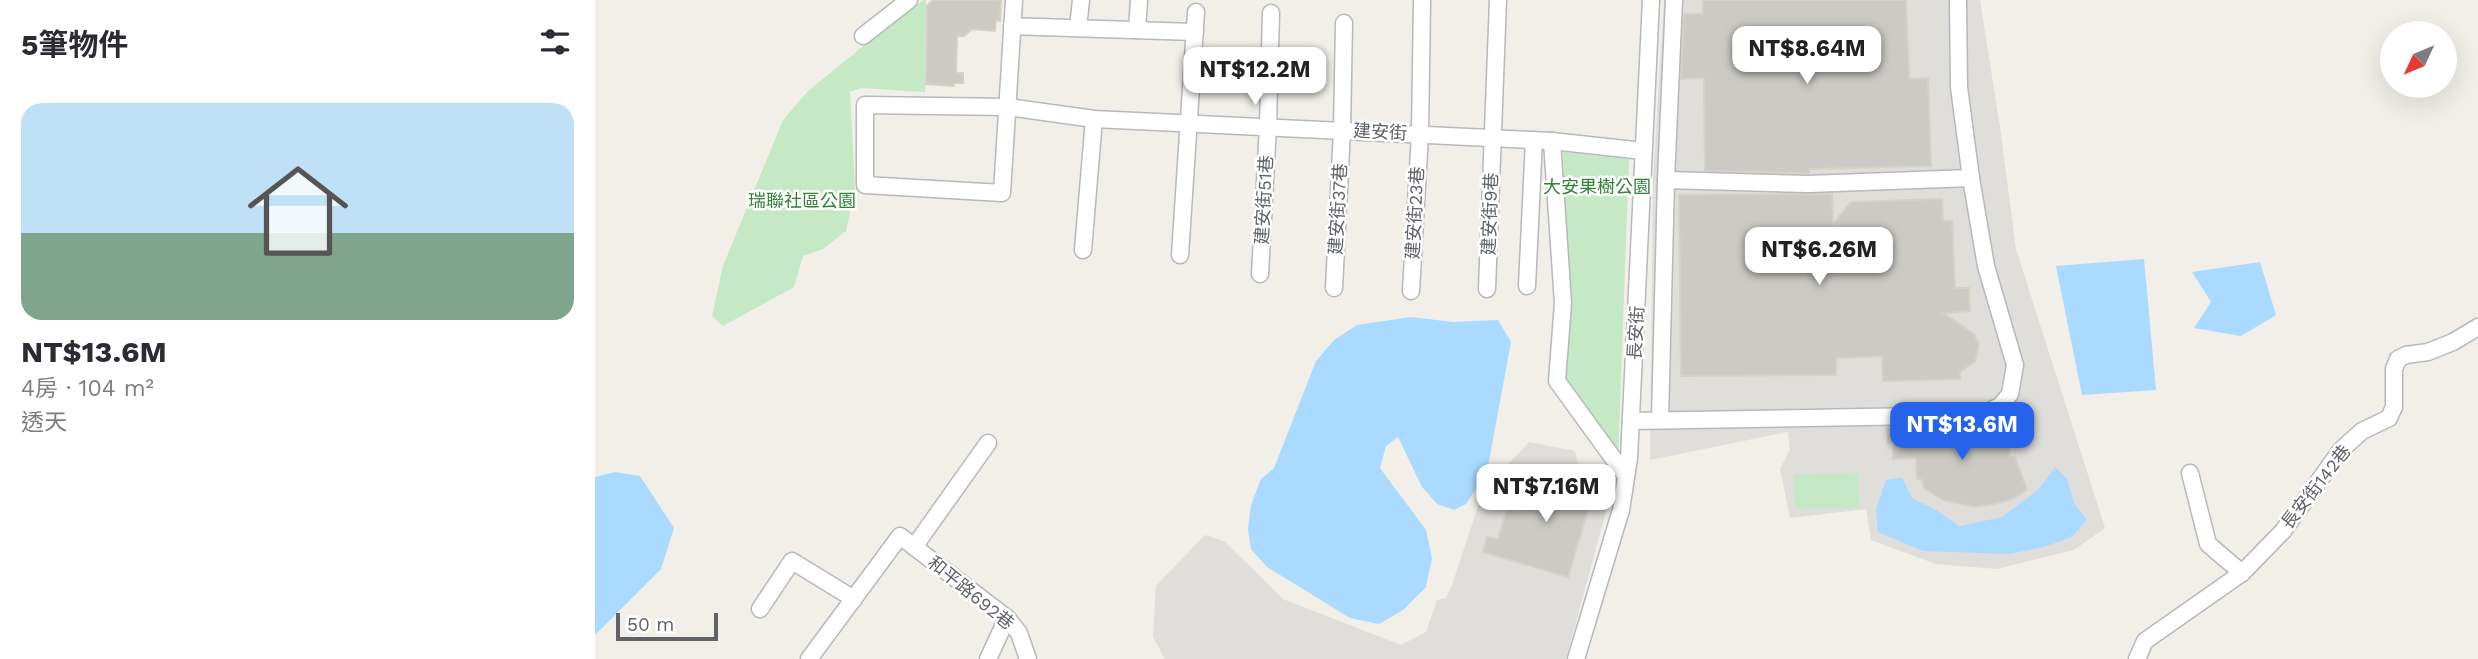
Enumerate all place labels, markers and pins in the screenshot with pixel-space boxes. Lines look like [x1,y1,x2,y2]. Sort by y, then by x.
pin: NT$8.64M [1735,27,1879,86]
pin: NT$12.2M [1183,48,1327,107]
pin: NT$6.26M [1747,228,1891,287]
pin: NT$13.6M [1890,402,2034,462]
pin: NT$7.16M [1474,464,1618,524]

